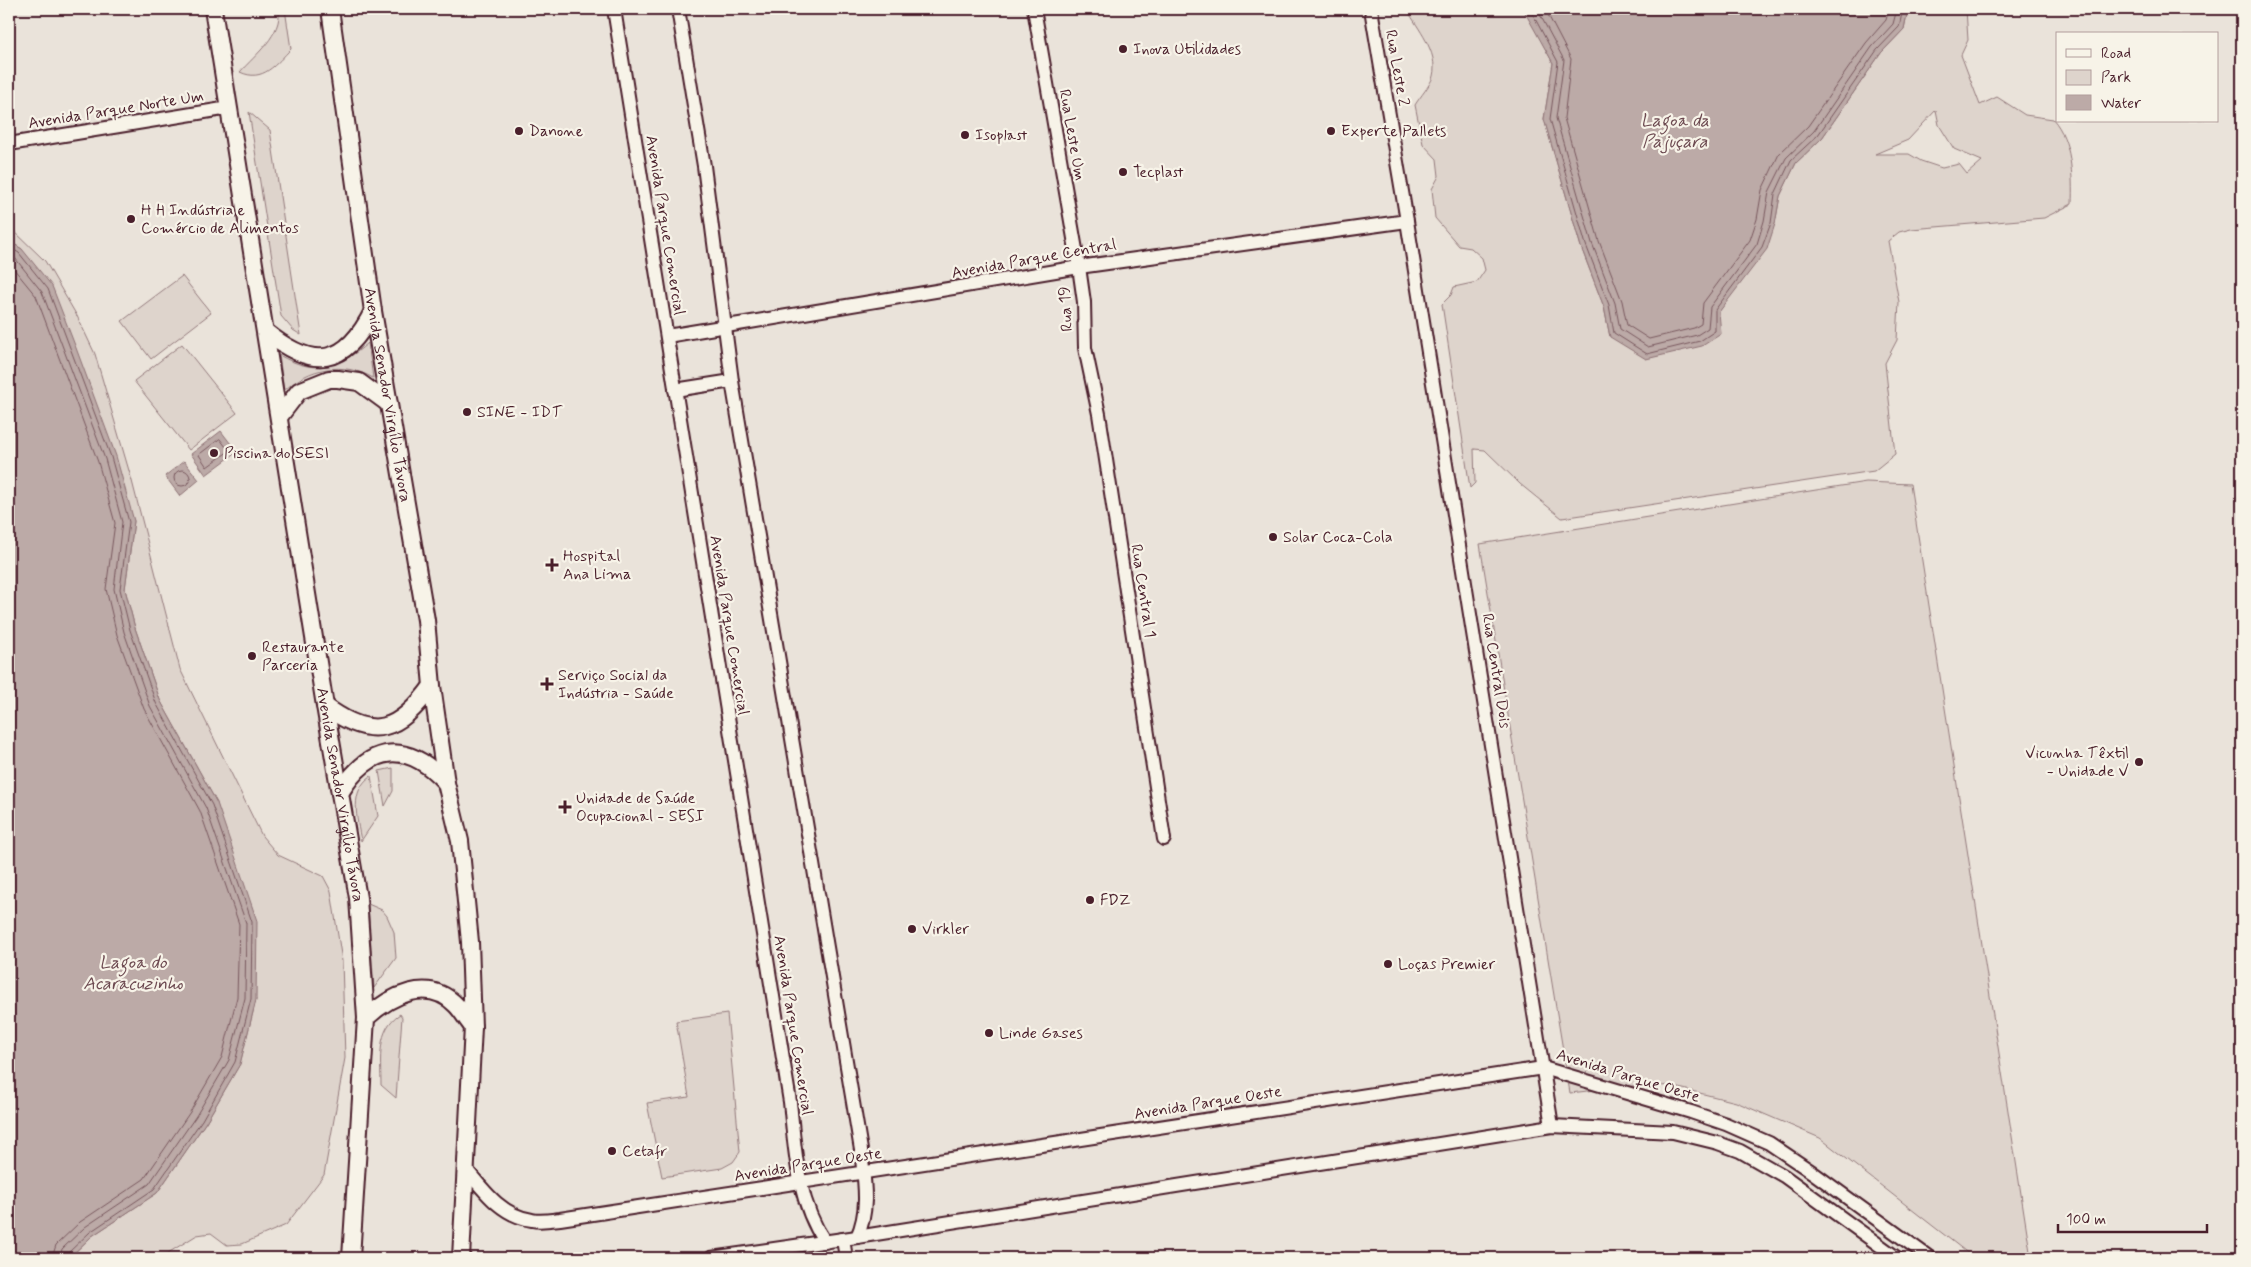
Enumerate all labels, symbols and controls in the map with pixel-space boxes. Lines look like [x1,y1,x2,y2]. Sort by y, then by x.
street label: Rua Leste 2 [1380,28,1414,108]
legend [2056,32,2218,122]
place label: Inova Utilidades [1133,39,1241,60]
marker: Inova Utilidades [1117,43,1129,55]
text: Road [2101,44,2131,64]
text: Park [2101,68,2131,88]
street label: Avenida Parque Norte Um [27,86,205,134]
street label: Rua Leste Um [1054,88,1090,182]
text: Water [2101,94,2141,114]
water label: Lagoa da Pajuçara [1641,109,1709,154]
place label: Danone [529,121,584,142]
place label: Experte Pallets [1341,121,1446,142]
marker: Danone [513,125,525,137]
place label: Isoplast [975,125,1027,146]
marker: Experte Pallets [1325,125,1337,137]
marker: Isoplast [959,129,971,141]
street label: Avenida Parque Comercial [640,134,690,317]
place label: Tecplast [1133,162,1184,183]
marker: Tecplast [1117,166,1129,178]
place label: H H Indústria e Comércio de Alimentos [141,200,299,239]
marker: H H Indústria e Comércio de Alimentos [125,213,137,225]
street label: Avenida Parque Central [950,234,1118,284]
street label: Avenida Senador Virgílio Távora [359,286,416,504]
street label: Rua 19 [1054,286,1078,332]
place label: SINE - IDT [477,402,563,423]
marker: SINE - IDT [461,406,473,418]
place label: Piscina do SESI [224,443,329,464]
marker: Piscina do SESI [208,447,220,459]
place label: Solar Coca-Cola [1283,527,1393,548]
marker: Solar Coca-Cola [1267,531,1279,543]
street label: Avenida Parque Comercial [704,534,754,717]
street label: Rua Central 1 [1125,543,1161,639]
place label: Hospital Ana Lima [563,546,631,585]
marker: Hospital Ana Lima [545,558,559,572]
street label: Rua Central Dois [1477,612,1515,730]
place label: Restaurante Parceria [262,637,344,676]
marker: Restaurante Parceria [246,650,258,662]
place label: Serviço Social da Indústria - Saúde [558,665,674,704]
marker: Serviço Social da Indústria - Saúde [540,677,554,691]
street label: Avenida Senador Virgílio Távora [312,686,369,903]
place label: Vicunha Têxtil - Unidade V [2025,743,2129,782]
marker: Vicunha Têxtil - Unidade V [2133,756,2145,768]
place label: Unidade de Saúde Ocupacional - SESI [576,788,704,827]
marker: Unidade de Saúde Ocupacional - SESI [558,800,572,814]
place label: FDZ [1100,890,1131,911]
marker: FDZ [1084,894,1096,906]
place label: Virkler [922,919,969,940]
marker: Virkler [906,923,918,935]
street label: Avenida Parque Comercial [768,934,818,1117]
water label: Lagoa do Acaracuzinho [83,951,183,996]
place label: Loças Premier [1398,954,1495,975]
marker: Loças Premier [1382,958,1394,970]
place label: Linde Gases [999,1023,1083,1044]
marker: Linde Gases [983,1027,995,1039]
street label: Avenida Parque Oeste [1554,1044,1702,1108]
street label: Avenida Parque Oeste [1133,1081,1283,1125]
place label: Cetafr [622,1141,668,1162]
street label: Avenida Parque Oeste [733,1143,883,1187]
marker: Cetafr [606,1145,618,1157]
scale bar [2058,1202,2207,1234]
text: 100 m [2066,1210,2106,1230]

